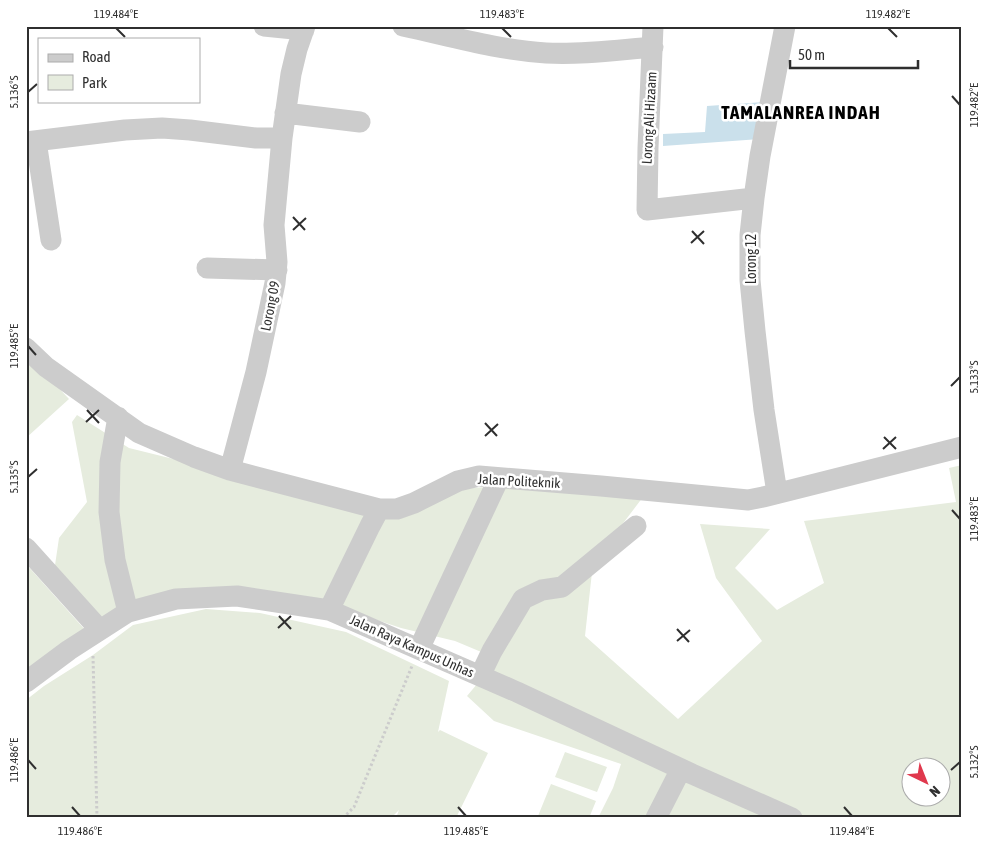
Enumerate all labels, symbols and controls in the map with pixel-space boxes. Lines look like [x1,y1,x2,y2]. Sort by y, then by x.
text: 119.484°E [94,7,138,21]
text: 119.483°E [480,7,524,21]
text: 119.482°E [866,7,910,21]
legend [38,38,200,102]
scale bar [790,38,918,70]
text: 50 m [798,46,825,63]
text: Road [82,48,111,65]
street label: Lorong Ali Hizaam [639,71,659,165]
text: Park [82,74,107,91]
text: 5.136°S [7,75,21,109]
text: 119.482°E [967,83,981,127]
district label: TAMALANREA INDAH [721,101,881,123]
street label: Lorong 12 [743,234,759,284]
street label: Lorong 09 [257,280,283,332]
text: 119.485°E [7,324,21,368]
text: 5.133°S [967,360,981,394]
text: 5.135°S [7,460,21,494]
street label: Jalan Politeknik [477,471,561,491]
text: 119.483°E [967,497,981,541]
street label: Jalan Raya Kampus Unhas [347,611,477,681]
text: 119.486°E [7,738,21,782]
text: 5.132°S [967,745,981,779]
north arrow [900,756,950,806]
text: N [926,783,943,800]
text: 119.486°E [58,824,102,838]
text: 119.485°E [444,824,488,838]
text: 119.484°E [830,824,874,838]

